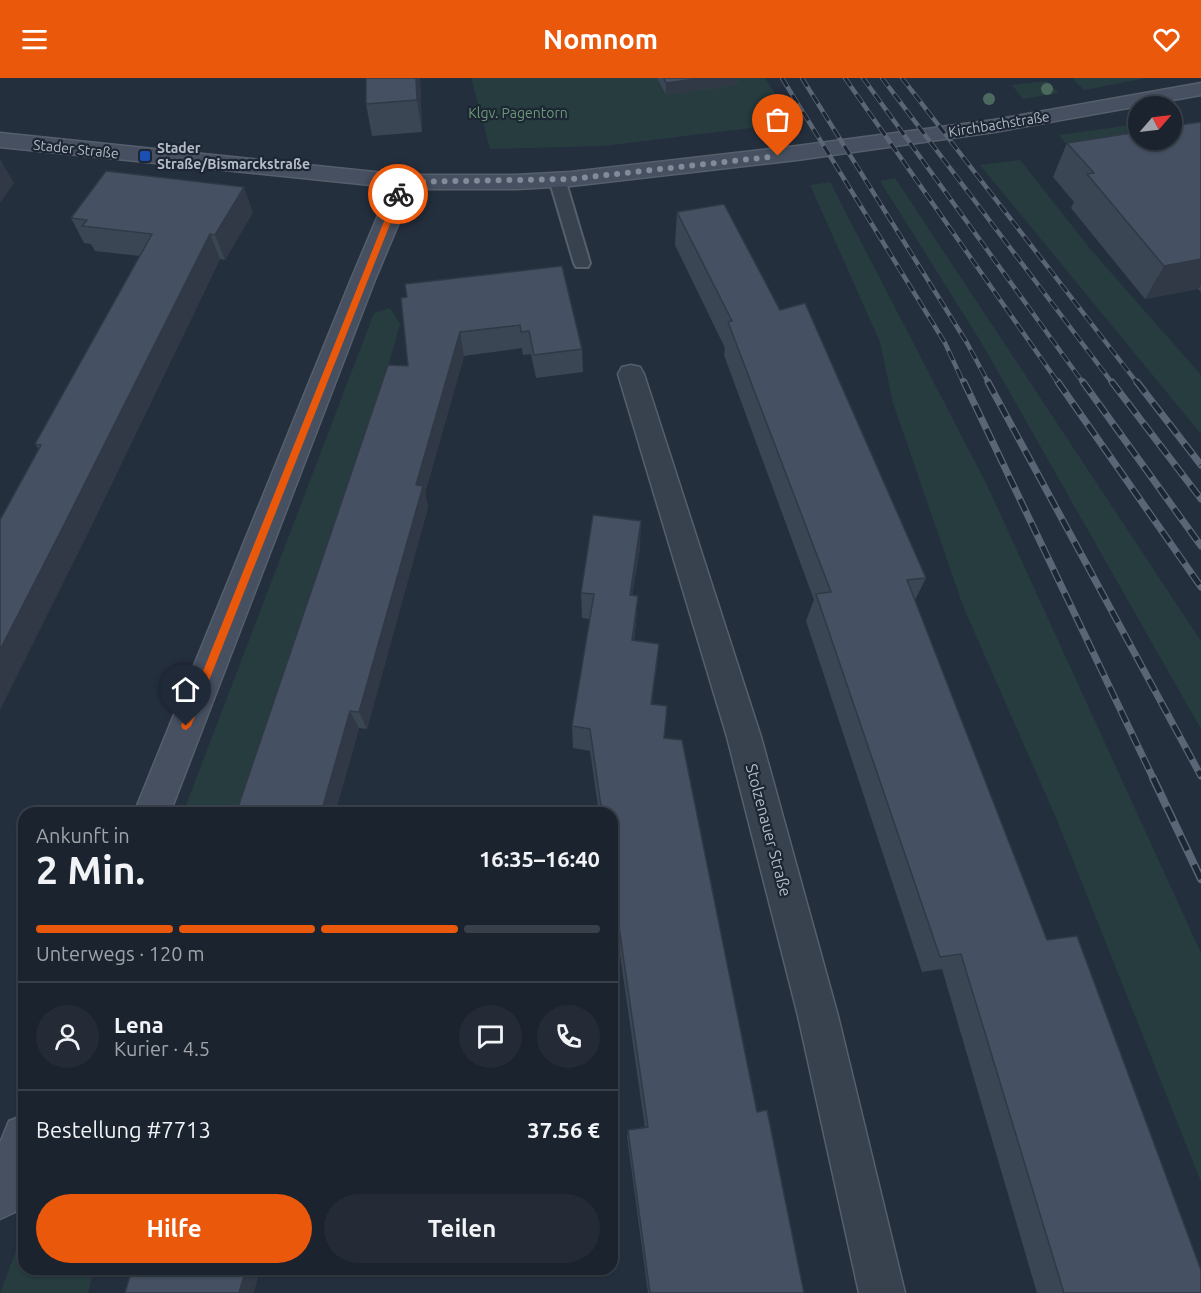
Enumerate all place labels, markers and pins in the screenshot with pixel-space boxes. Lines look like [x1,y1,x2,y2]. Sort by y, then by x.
pin [752,94,803,156]
place label: Stader Straße/Bismarckstraße [157,140,310,172]
marker: Stader Straße/Bismarckstraße [138,149,152,163]
pin [160,664,211,726]

